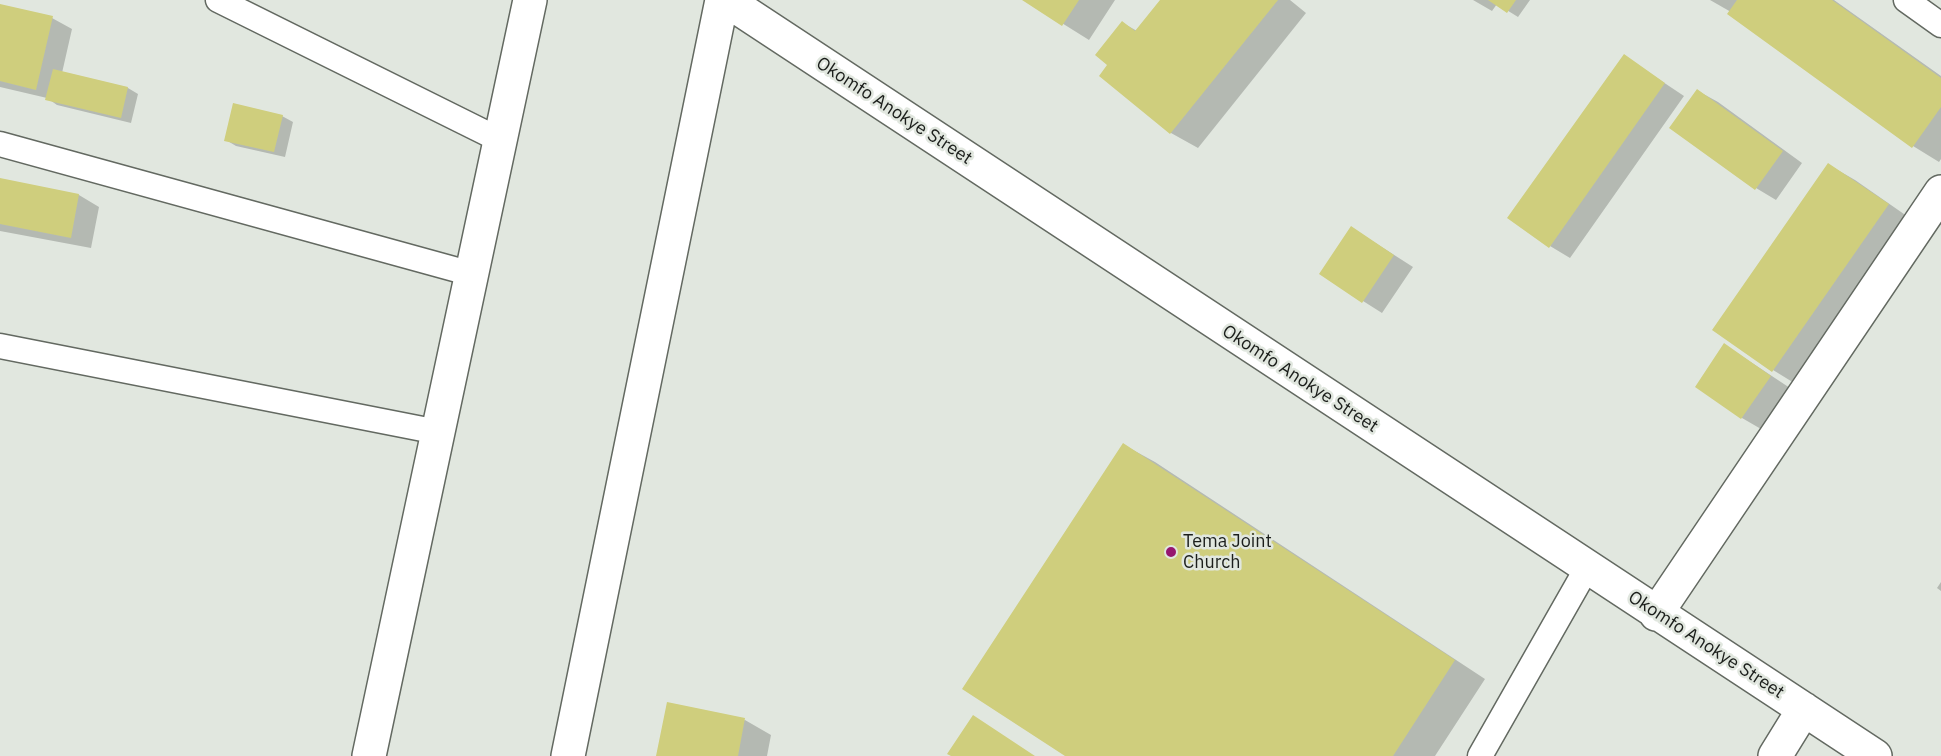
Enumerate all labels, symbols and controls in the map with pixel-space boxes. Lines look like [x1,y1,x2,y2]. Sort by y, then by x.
street label: Okomfo Anokye Street [812,53,976,169]
street label: Okomfo Anokye Street [1218,321,1382,437]
place label: Tema Joint Church [1183,531,1272,574]
marker: Tema Joint Church [1164,545,1178,559]
street label: Okomfo Anokye Street [1624,587,1788,703]

